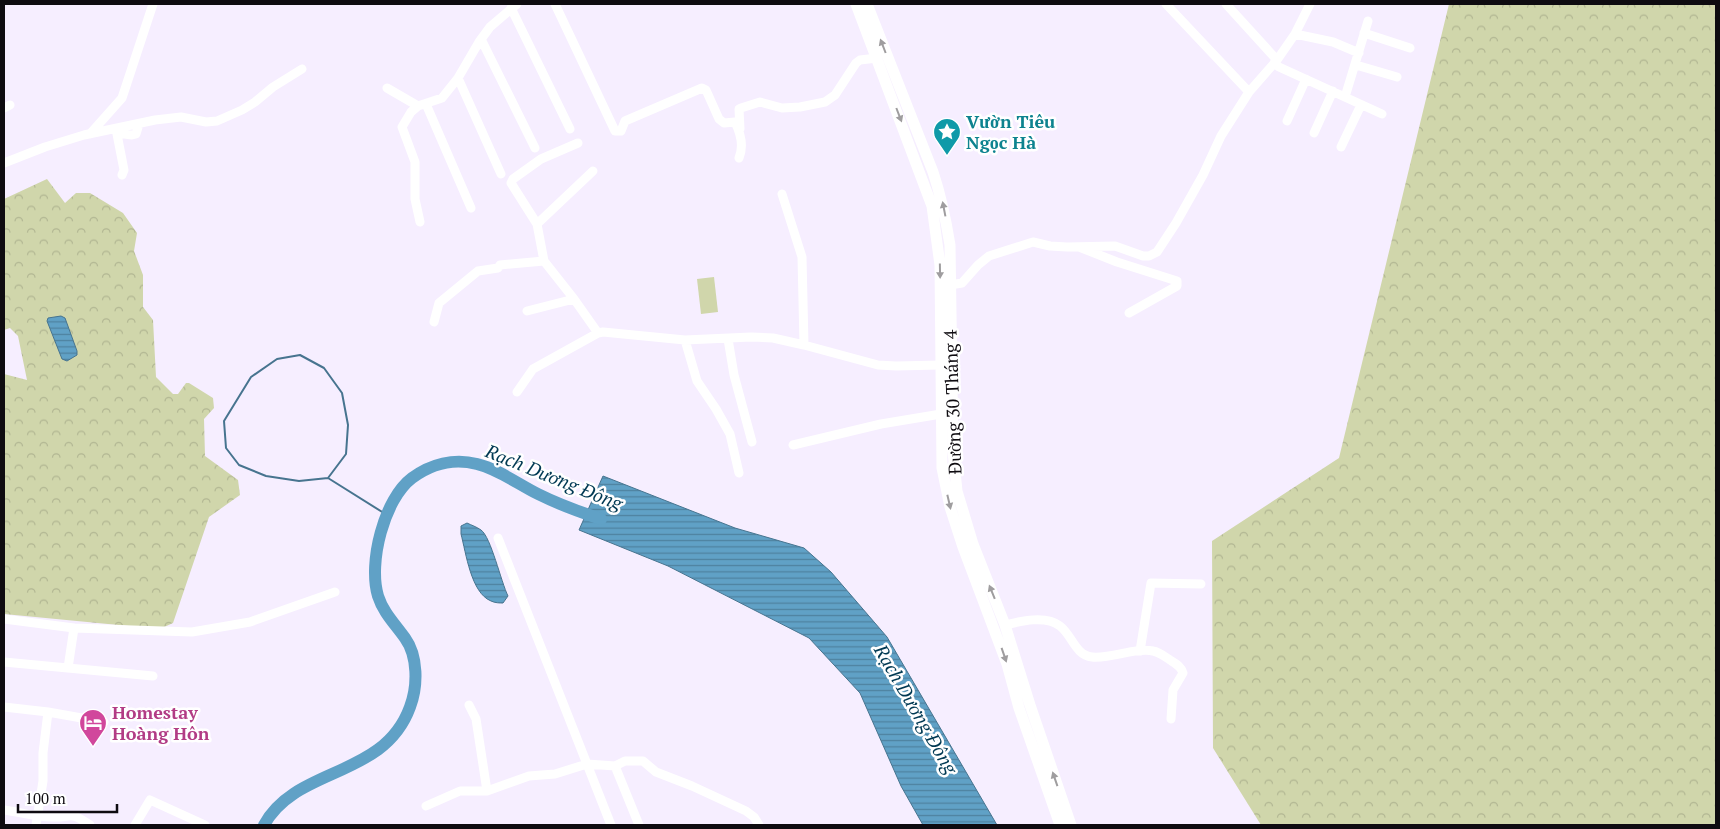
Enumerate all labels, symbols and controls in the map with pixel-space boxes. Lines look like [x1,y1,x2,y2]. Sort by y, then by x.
one-way arrow [879,38,887,53]
one-way arrow [895,108,903,122]
place label: Vườn Tiêu Ngọc Hà [966,109,1055,154]
place icon: Vườn Tiêu Ngọc Hà [932,117,962,156]
one-way arrow [940,201,948,216]
one-way arrow [936,263,944,279]
street label: Đường 30 Tháng 4 [937,329,967,475]
water label: Rạch Dương Đông [481,437,628,516]
one-way arrow [945,495,953,510]
one-way arrow [988,584,996,599]
water label: Rạch Dương Đông [869,639,964,779]
one-way arrow [1001,648,1008,663]
place label: Homestay Hoàng Hôn [112,700,210,745]
hotel icon: Homestay Hoàng Hôn [78,708,108,747]
one-way arrow [1051,771,1059,786]
scale bar [18,782,116,814]
text: 100 m [25,788,66,808]

